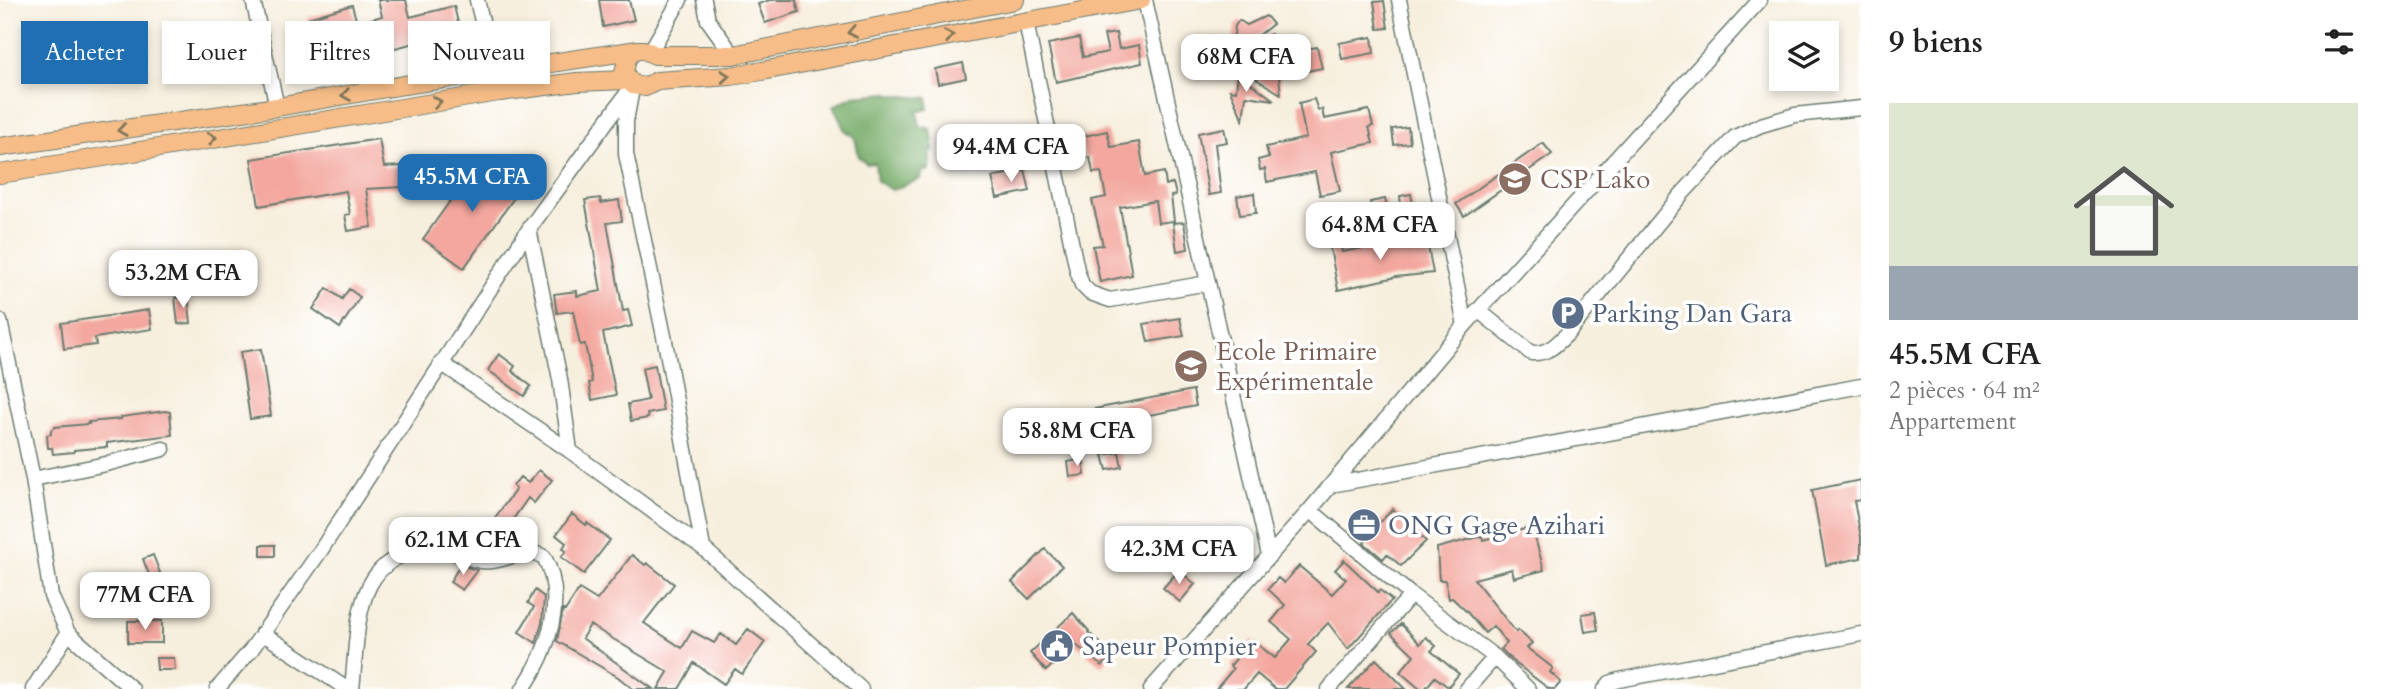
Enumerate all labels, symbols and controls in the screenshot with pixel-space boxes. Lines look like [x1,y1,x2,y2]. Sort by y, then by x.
chip: Acheter [21,21,148,84]
chip: Louer [162,21,271,84]
chip: Filtres [285,21,394,84]
chip: Nouveau [408,21,550,84]
map controls [1769,21,1839,91]
button: layers [1769,21,1839,91]
text: 9 biens [1889,22,1983,63]
one-way arrow [846,23,858,38]
icon: filters [2320,23,2358,61]
one-way arrow [943,29,955,44]
pin: 68M CFA [1181,34,1311,94]
text: 68M CFA [1197,41,1295,72]
one-way arrow [720,69,731,84]
one-way arrow [341,87,352,102]
one-way arrow [431,95,443,110]
one-way arrow [116,122,128,137]
pin: 94.4M CFA [931,124,1091,184]
one-way arrow [206,131,218,146]
text: 94.4M CFA [953,131,1069,162]
icon: home [2061,148,2187,274]
pin: 45.5M CFA [392,154,552,214]
school or university icon: CSP Lako [1496,160,1534,198]
text: 45.5M CFA [414,161,530,192]
place label: CSP Lako [1540,162,1650,197]
pin: 64.8M CFA [1300,202,1460,262]
text: 64.8M CFA [1322,209,1438,240]
pin: 53.2M CFA [103,250,263,310]
text: 53.2M CFA [125,257,241,288]
parking icon: Parking Dan Gara [1549,294,1587,332]
place label: Parking Dan Gara [1592,296,1792,331]
place label: Ecole Primaire Expérimentale [1216,334,1377,399]
text: 45.5M CFA [1889,334,2041,375]
school or university icon: Ecole Primaire Expérimentale [1172,347,1210,385]
text: 2 pièces · 64 m² [1889,375,2040,406]
text: Appartement [1889,406,2016,437]
pin: 58.8M CFA [997,408,1157,468]
text: 58.8M CFA [1019,415,1135,446]
office icon: ONG Gage Azihari [1345,506,1383,544]
place label: ONG Gage Azihari [1388,508,1605,543]
pin: 62.1M CFA [383,518,543,577]
text: 62.1M CFA [405,524,521,555]
pin: 42.3M CFA [1099,526,1259,586]
text: 42.3M CFA [1121,533,1237,564]
pin: 77M CFA [80,572,210,632]
text: 77M CFA [96,579,194,610]
public building icon: Sapeur Pompier [1038,627,1076,665]
place label: Sapeur Pompier [1082,629,1257,664]

